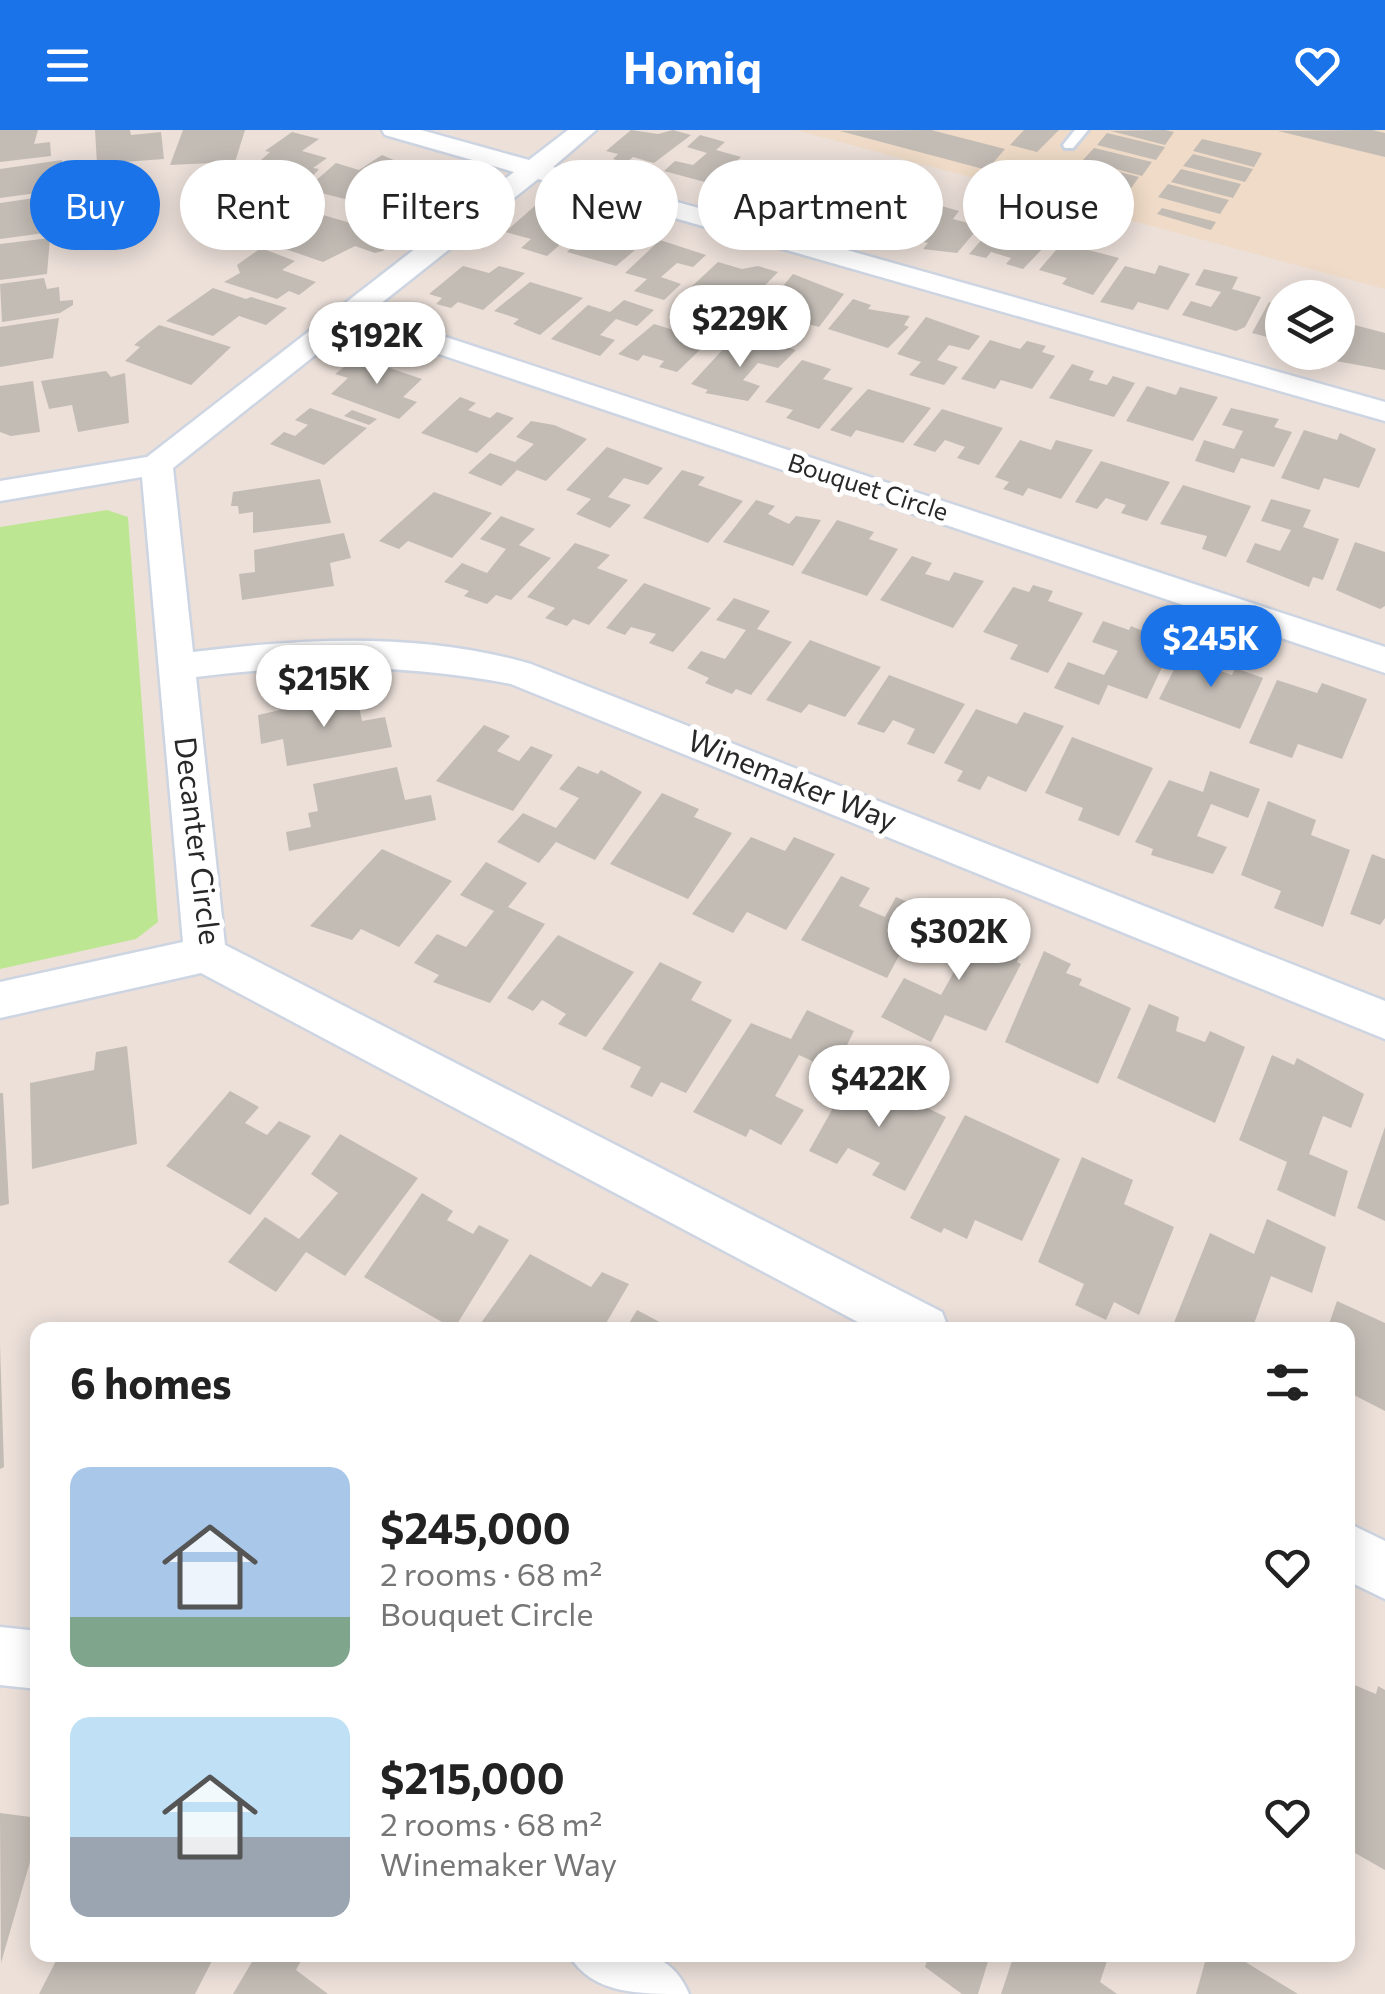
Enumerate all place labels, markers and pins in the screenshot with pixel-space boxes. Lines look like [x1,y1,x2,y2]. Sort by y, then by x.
pin: $229K [670,285,810,370]
pin: $192K [307,302,447,387]
pin: $245K [1141,605,1281,690]
pin: $215K [254,645,394,730]
pin: $302K [889,898,1029,983]
pin: $422K [809,1045,949,1130]

